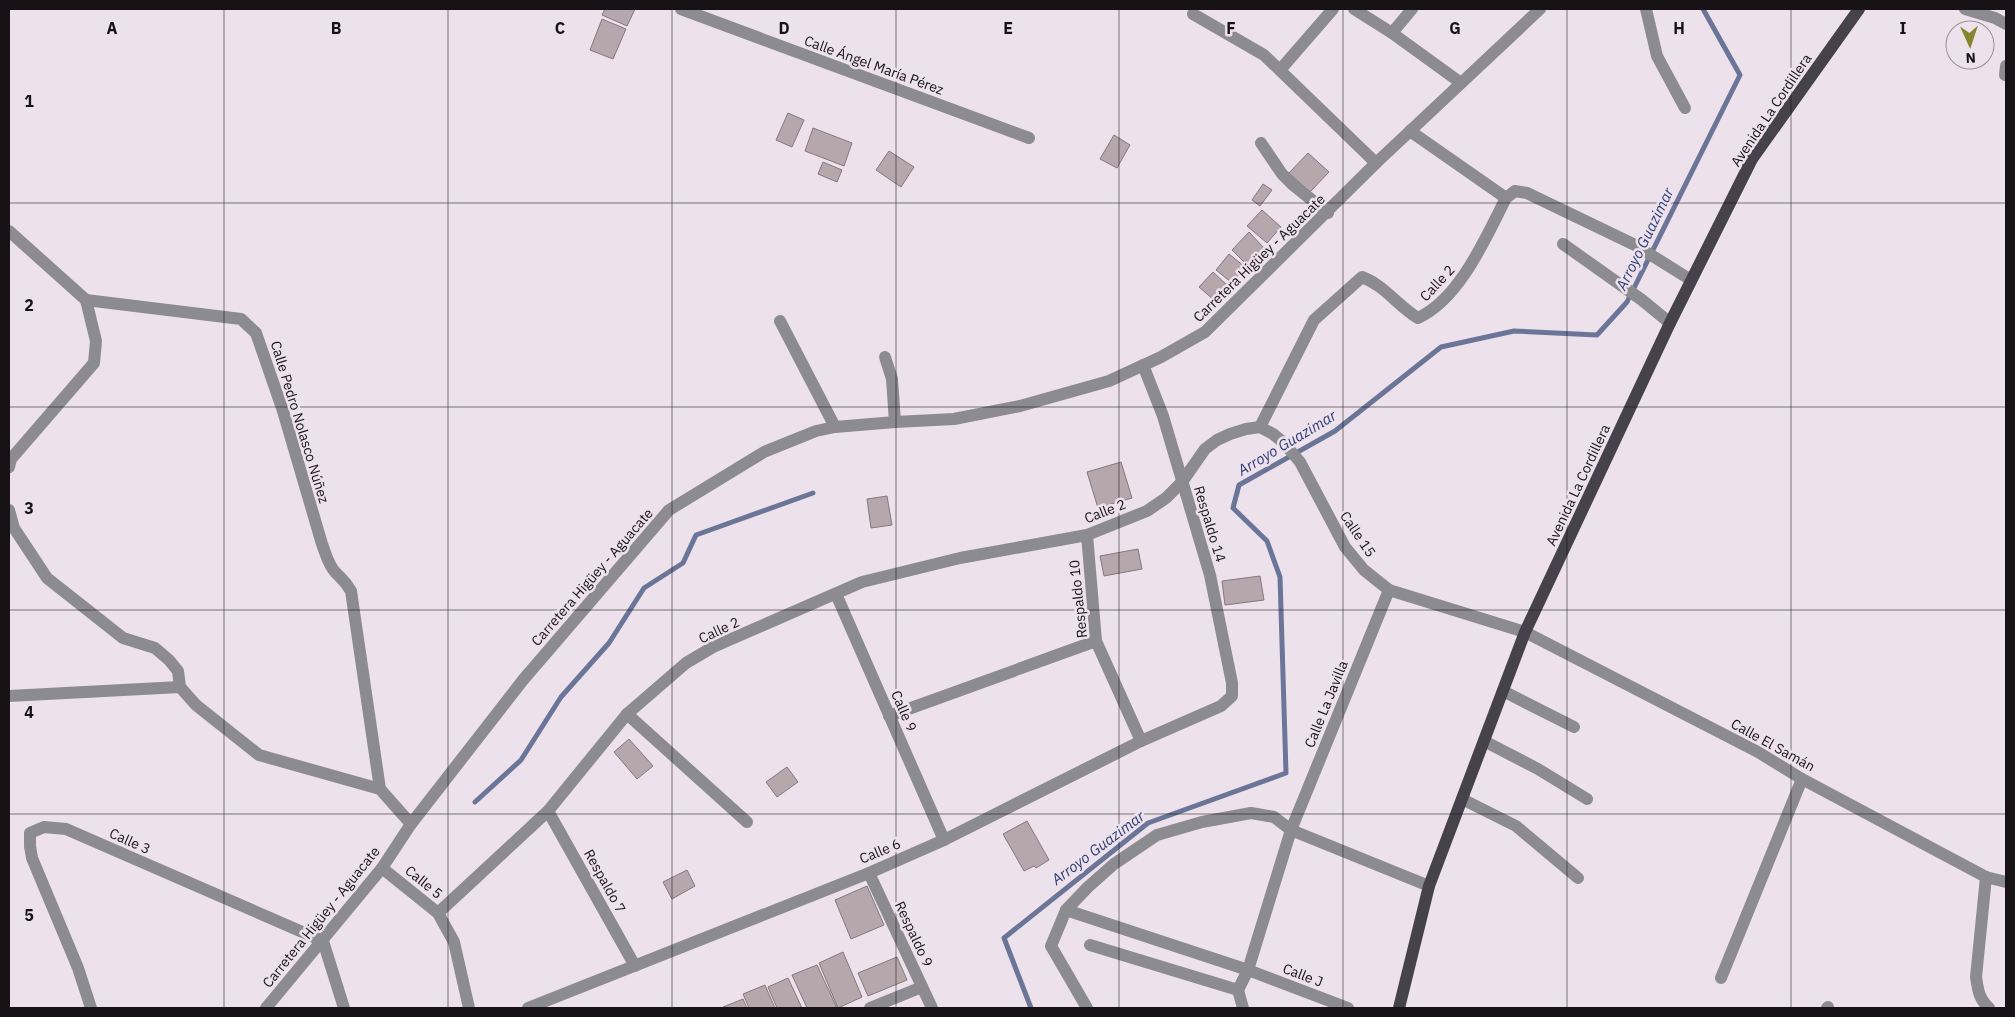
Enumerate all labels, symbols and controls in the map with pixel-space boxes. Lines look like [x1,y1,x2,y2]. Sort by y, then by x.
text: A [107,18,118,38]
text: B [331,18,342,38]
text: C [555,18,565,38]
text: D [778,18,790,38]
text: E [1003,18,1013,38]
text: F [1226,18,1236,38]
text: G [1449,18,1461,38]
text: H [1673,18,1685,38]
text: I [1900,18,1907,38]
north arrow [1945,20,1995,70]
street label: Calle Ángel María Pérez [802,30,947,99]
text: N [1965,49,1976,67]
street label: Avenida La Cordillera [1727,50,1816,170]
text: 1 [24,91,34,111]
water label: Arroyo Guazimar [1611,184,1678,294]
street label: Carretera Higüey - Aguacate [1189,190,1329,326]
street label: Calle 2 [1416,261,1458,305]
text: 2 [24,295,34,315]
street label: Calle Pedro Nolasco Núñez [267,339,333,506]
water label: Arroyo Guazimar [1233,405,1340,480]
street label: Avenida La Cordillera [1542,421,1614,549]
street label: Respaldo 14 [1190,484,1230,564]
street label: Calle 2 [1082,495,1128,527]
text: 3 [24,498,34,518]
street label: Carretera Higüey - Aguacate [527,504,657,650]
street label: Calle 15 [1336,508,1380,560]
street label: Respaldo 10 [1065,559,1091,639]
street label: Calle 2 [696,613,742,647]
street label: Calle La Javilla [1300,657,1352,750]
street label: Calle 9 [887,688,921,734]
text: 4 [24,702,34,722]
street label: Calle El Samán [1728,715,1818,775]
water label: Arroyo Guazimar [1047,806,1148,889]
street label: Calle 3 [107,824,153,858]
street label: Calle 6 [857,834,903,868]
street label: Carretera Higüey - Aguacate [258,842,384,991]
street label: Respaldo 7 [580,846,630,916]
street label: Calle 5 [402,861,446,903]
street label: Respaldo 9 [891,898,937,970]
text: 5 [24,905,34,925]
street label: Calle J [1280,959,1326,991]

